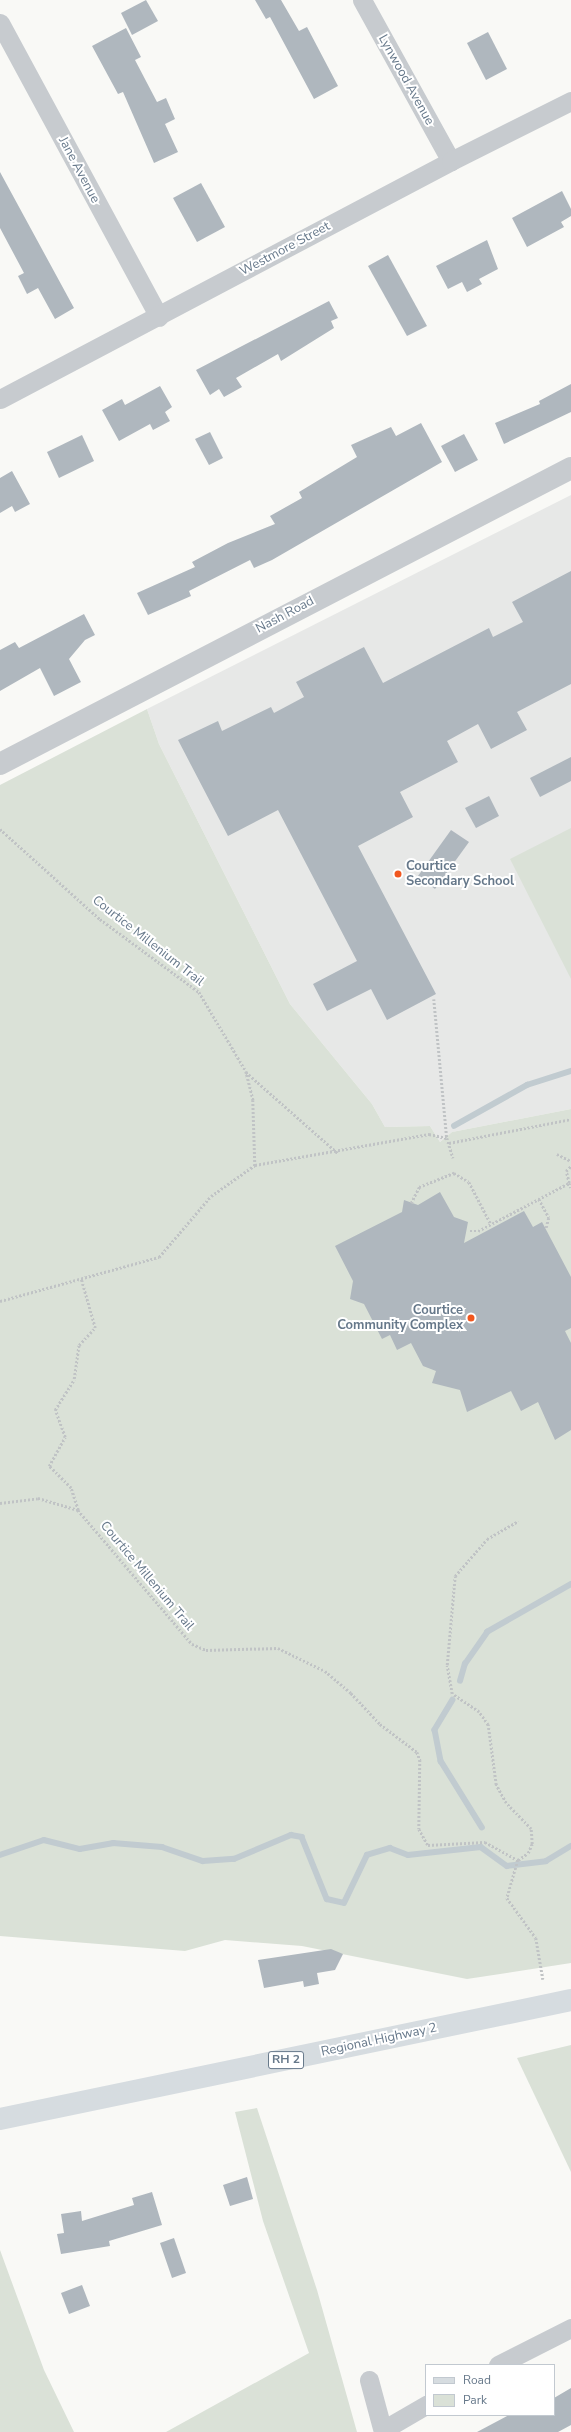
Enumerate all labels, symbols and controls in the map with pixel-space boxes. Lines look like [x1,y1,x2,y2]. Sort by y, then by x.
street label: Lynwood Avenue [375,32,437,128]
street label: Jane Avenue [55,134,103,206]
street label: Westmore Street [237,219,333,279]
street label: Nash Road [253,593,317,637]
place label: Courtice Secondary School [406,859,514,890]
marker: Courtice Secondary School [393,869,403,879]
street label: Courtice Millenium Trail [89,893,207,989]
place label: Courtice Community Complex [337,1303,463,1334]
marker: Courtice Community Complex [466,1313,476,1323]
street label: Courtice Millenium Trail [97,1518,197,1634]
street label: Regional Highway 2 [320,2020,438,2060]
road number: RH 2 [268,2050,304,2070]
legend [425,2364,555,2416]
text: Road [463,2372,491,2388]
text: Park [463,2392,487,2408]

